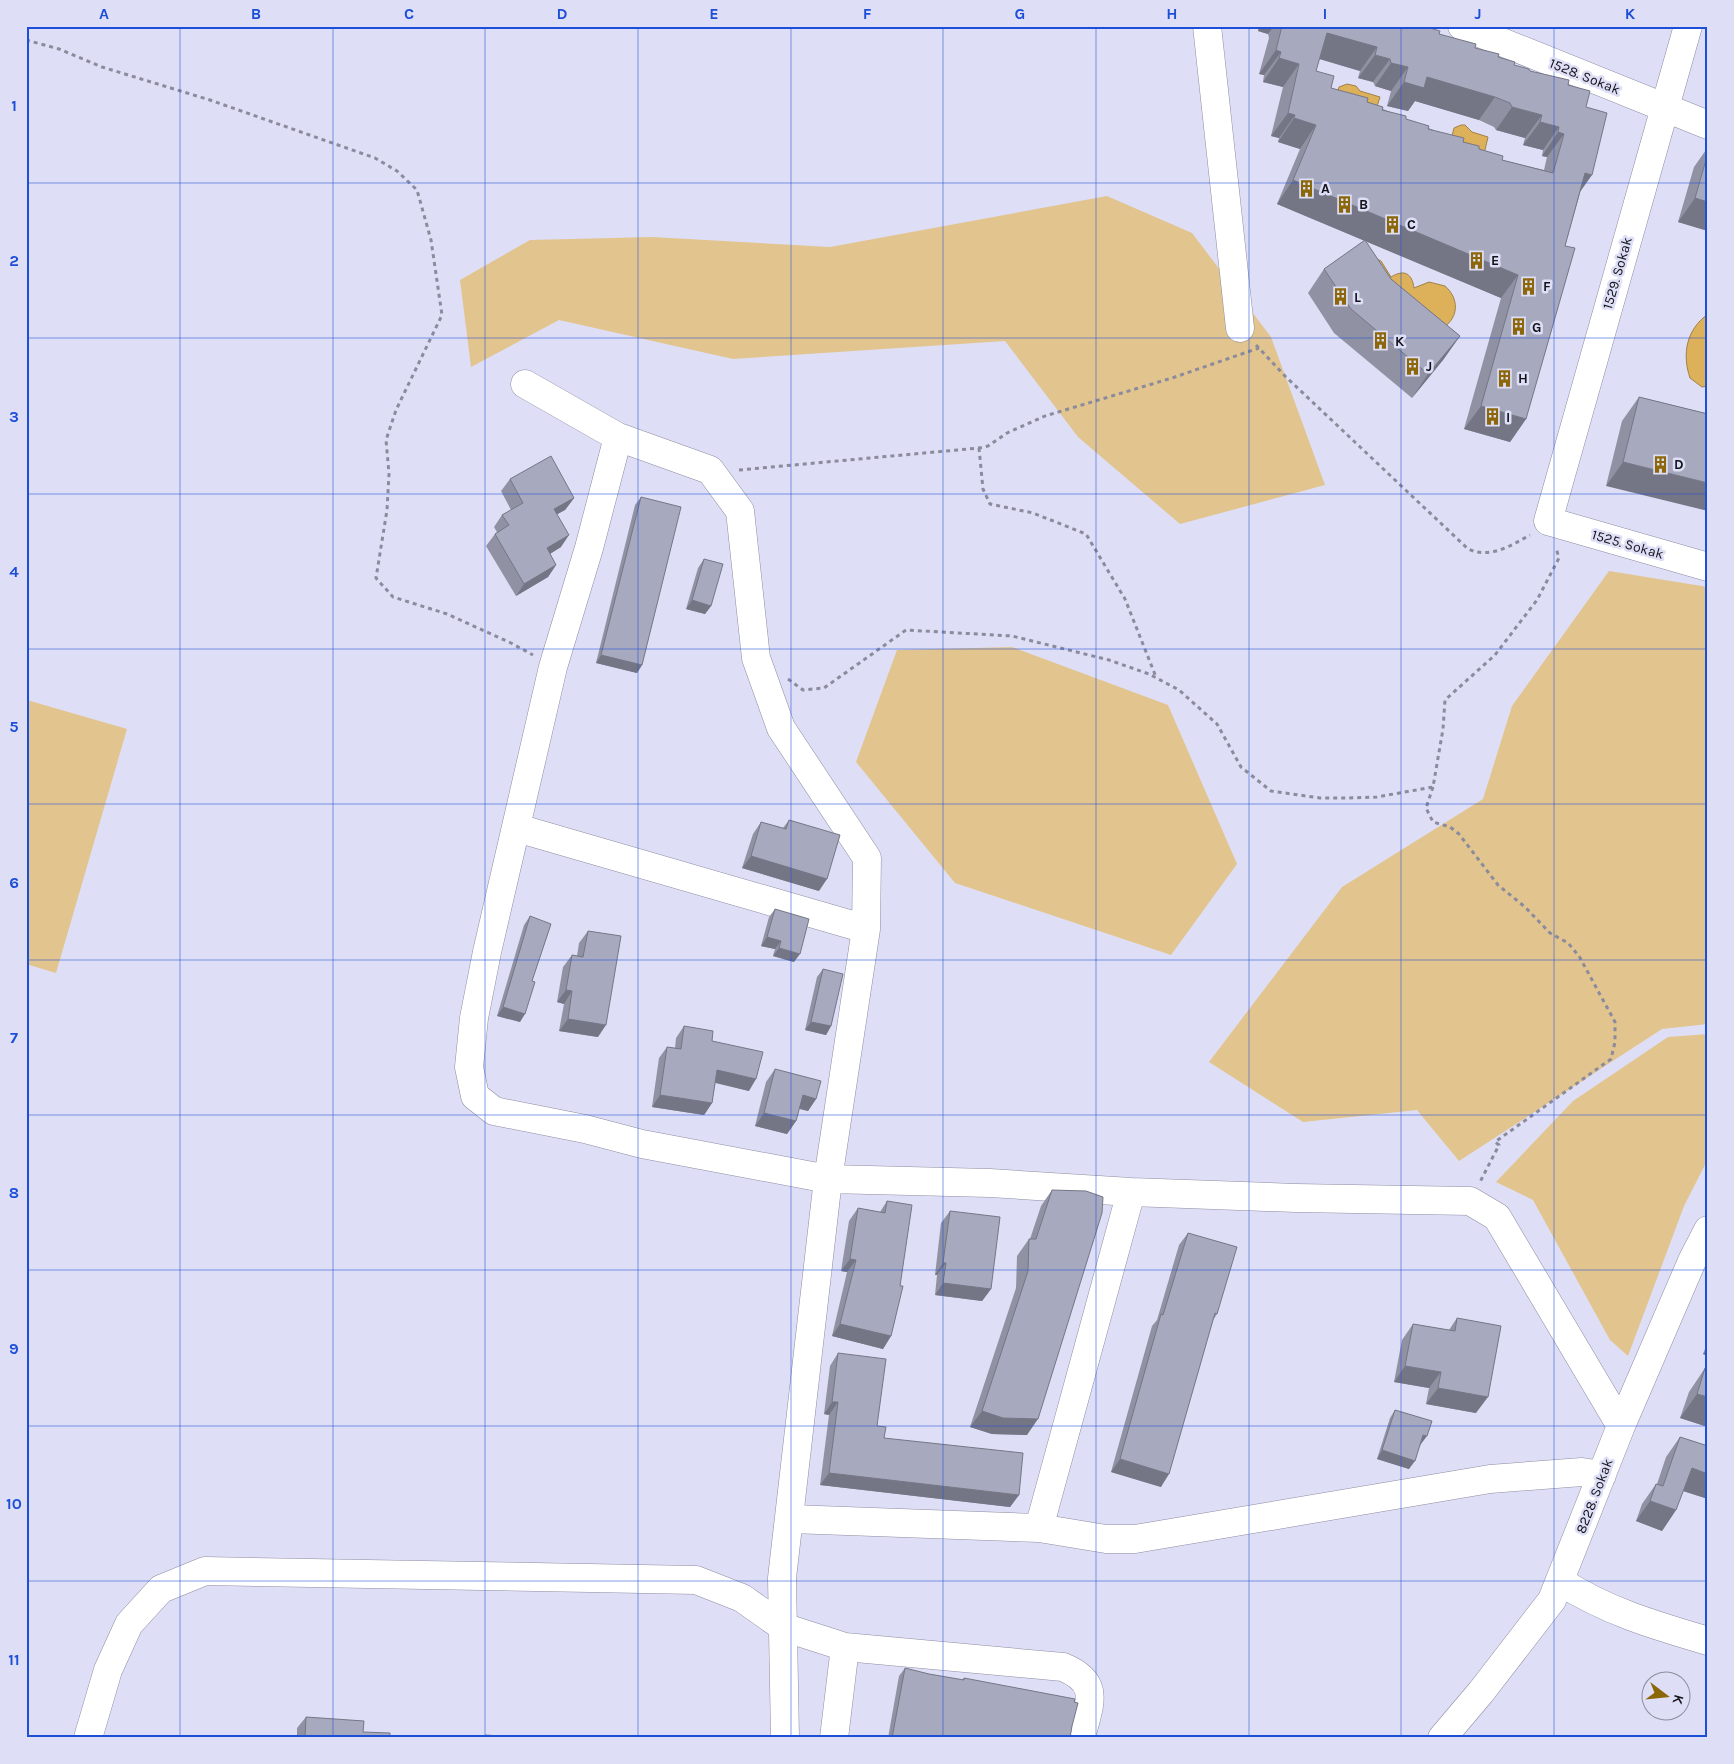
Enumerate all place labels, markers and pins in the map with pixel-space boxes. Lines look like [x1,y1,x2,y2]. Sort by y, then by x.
building icon: A [1297,178,1317,198]
place label: A [1321,180,1330,197]
building icon: B [1335,194,1355,214]
place label: B [1359,196,1368,213]
building icon: C [1383,214,1403,234]
place label: C [1407,216,1416,233]
building icon: E [1467,250,1487,270]
place label: E [1491,252,1499,269]
building icon: F [1519,276,1539,296]
place label: F [1543,278,1551,295]
building icon: L [1330,287,1350,307]
place label: L [1354,289,1361,306]
building icon: G [1508,317,1528,337]
place label: G [1532,319,1541,336]
building icon: K [1371,331,1391,351]
place label: K [1395,333,1405,350]
building icon: J [1402,356,1422,376]
place label: J [1426,358,1432,375]
building icon: H [1494,368,1514,388]
place label: H [1518,370,1528,387]
building icon: I [1482,407,1502,427]
place label: I [1506,409,1510,426]
building icon: D [1650,454,1670,474]
place label: D [1674,456,1684,473]

